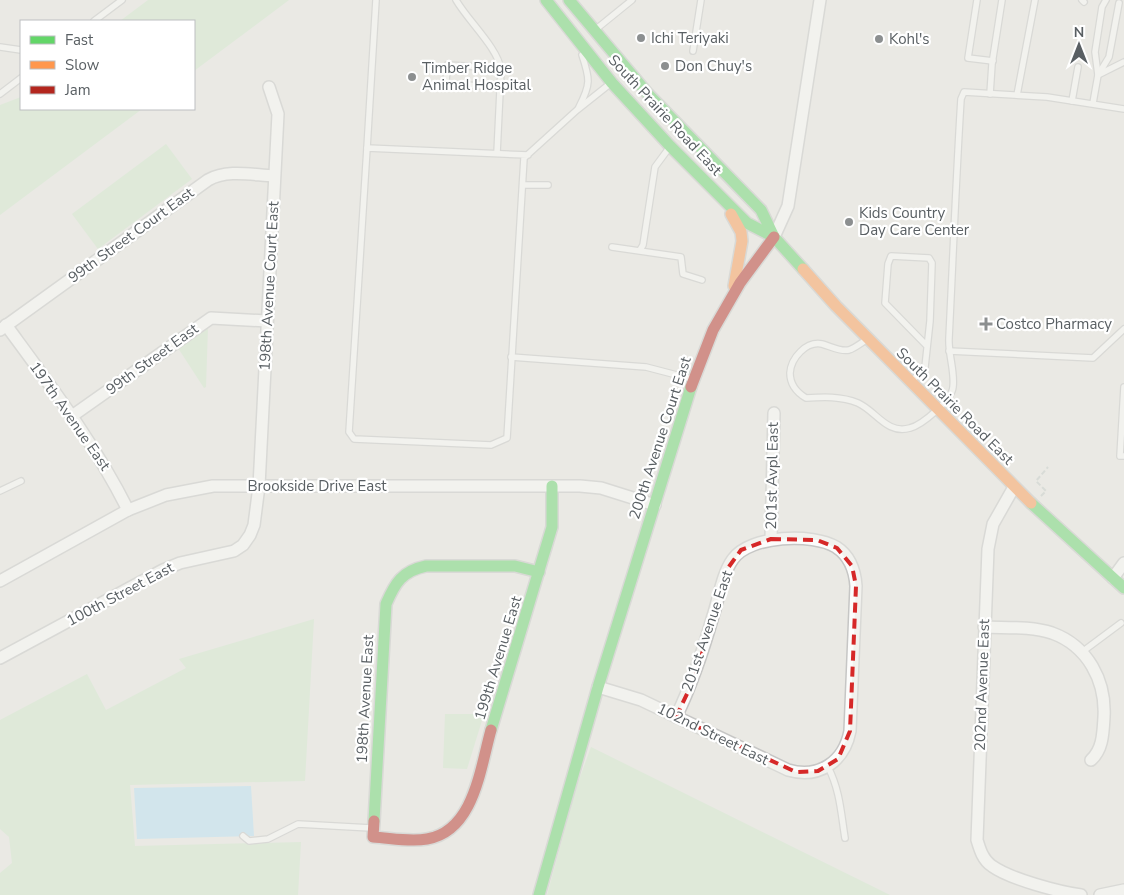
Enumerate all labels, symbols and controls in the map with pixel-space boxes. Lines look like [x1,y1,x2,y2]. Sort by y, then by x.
legend [20,20,195,110]
north arrow [1054,20,1104,70]
text: N [1074,23,1084,42]
place label: Ichi Teriyaki [651,28,729,48]
place label: Kohl's [889,29,929,49]
text: Fast [65,30,94,50]
marker: Ichi Teriyaki [635,32,647,44]
marker: Kohl's [873,33,885,45]
street label: South Prairie Road East [604,50,727,180]
text: Slow [65,55,100,75]
place label: Don Chuy's [675,56,752,76]
place label: Timber Ridge Animal Hospital [422,58,531,95]
marker: Don Chuy's [659,60,671,72]
marker: Timber Ridge Animal Hospital [406,71,418,83]
text: Jam [64,80,91,100]
street label: 99th Street Court East [64,182,198,287]
street label: 198th Avenue Court East [255,200,283,371]
place label: Kids Country Day Care Center [859,203,970,240]
marker: Kids Country Day Care Center [843,216,855,228]
place label: Costco Pharmacy [996,314,1112,334]
street label: 99th Street East [102,318,203,399]
marker: Costco Pharmacy [980,318,992,330]
street label: South Prairie Road East [892,343,1018,469]
street label: 200th Avenue Court East [624,354,696,522]
street label: 197th Avenue East [25,358,115,475]
street label: 201st Avpl East [761,421,783,530]
street label: Brookside Drive East [247,476,387,496]
street label: 100th Street East [63,557,178,631]
street label: 201st Avenue East [677,567,737,694]
street label: 199th Avenue East [470,593,527,722]
street label: 202nd Avenue East [970,618,994,751]
street label: 198th Avenue East [352,634,378,764]
street label: 102nd Street East [654,698,773,770]

